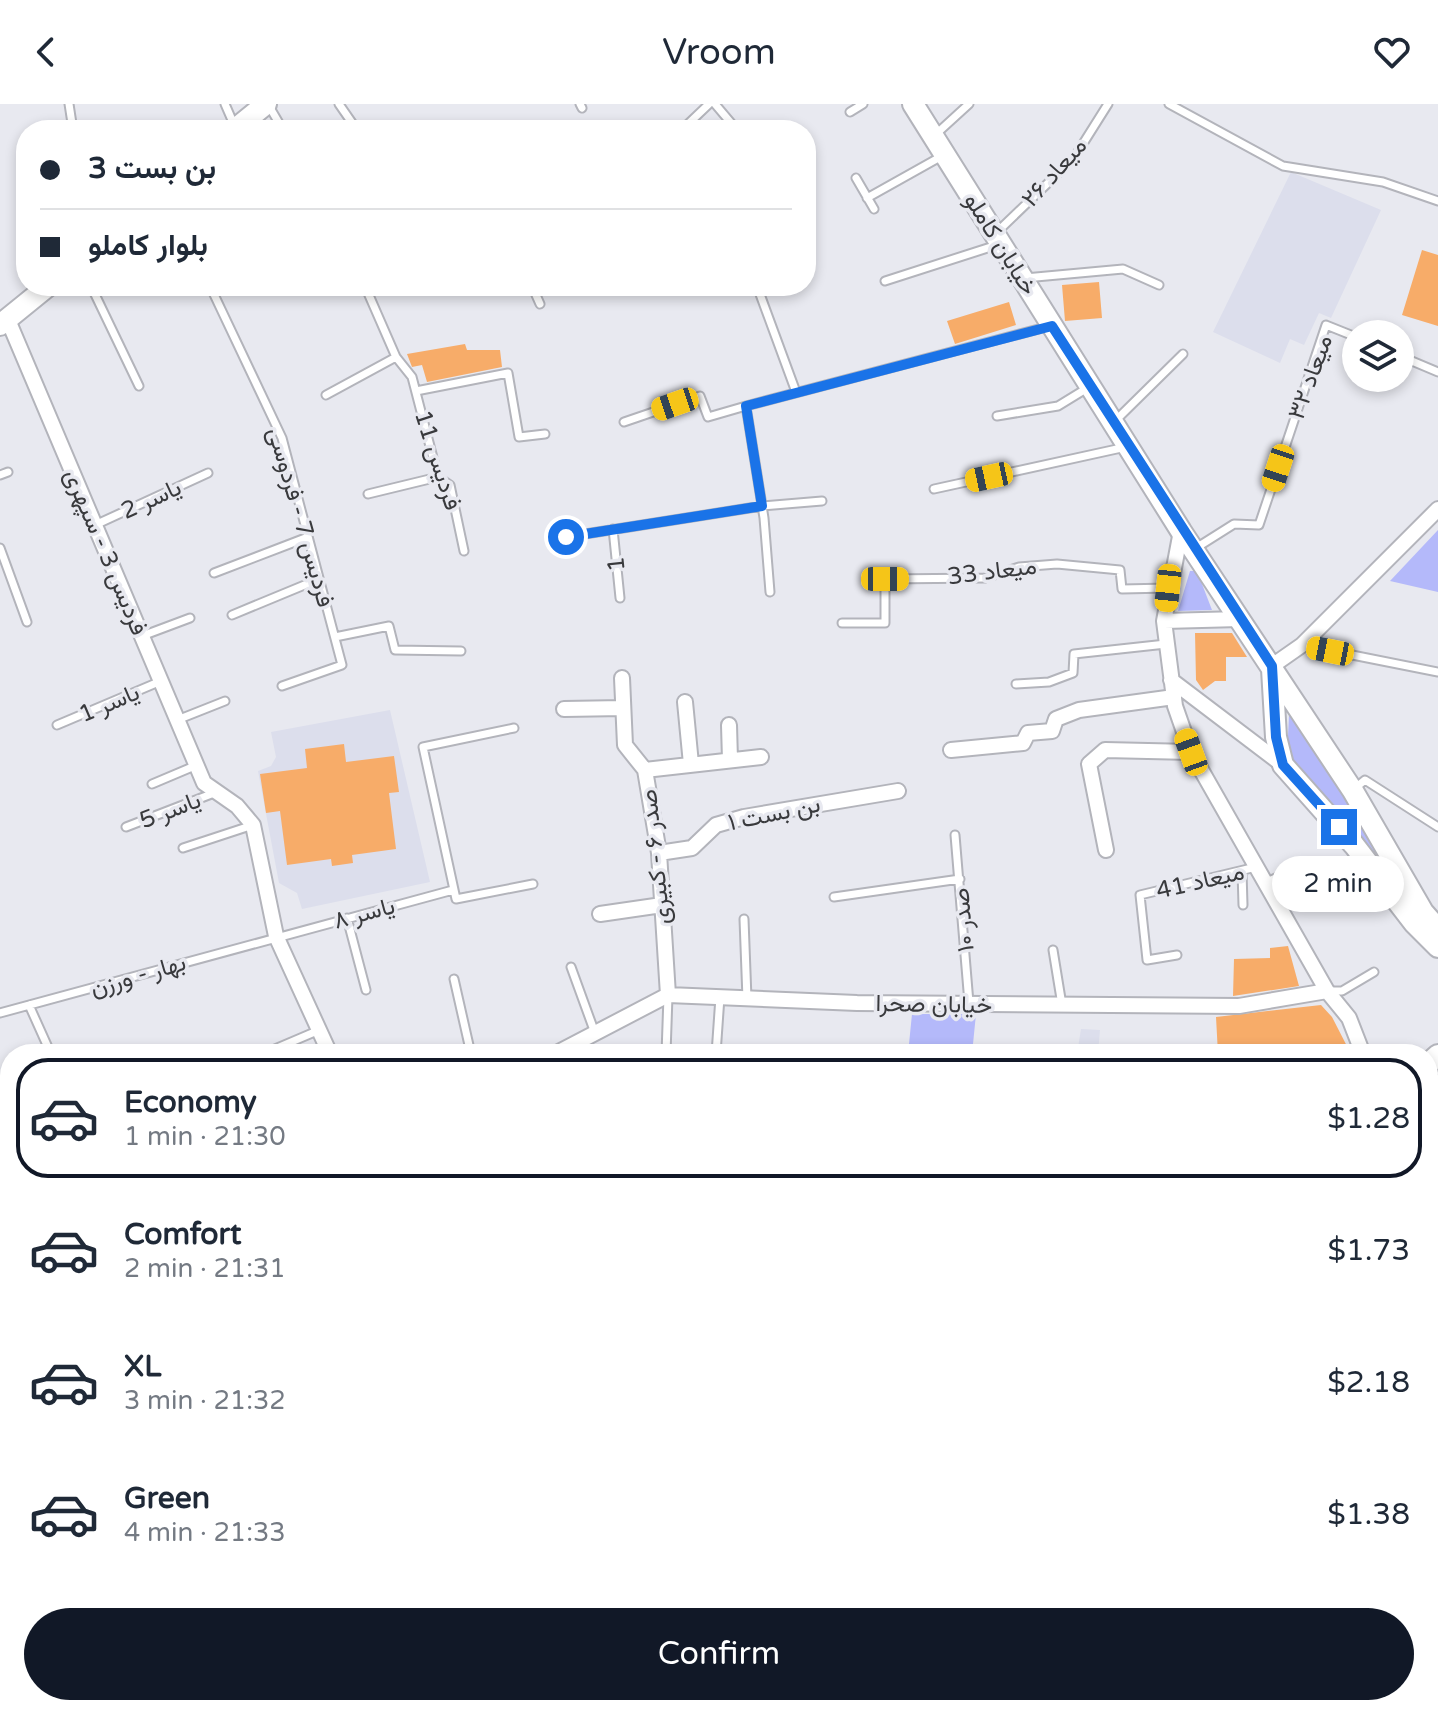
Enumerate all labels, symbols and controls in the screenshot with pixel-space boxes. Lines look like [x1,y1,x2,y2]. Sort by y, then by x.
icon: back [24,30,68,74]
icon: heart [1370,30,1414,74]
text: Vroom [662,31,776,74]
street label: میعاد ۲۶ [1016,132,1093,213]
text: بن بست 3 [88,150,216,187]
street label: خیابان کاملو [958,188,1043,301]
text: بلوار کاملو [88,227,208,264]
map controls [1342,320,1414,392]
button: layers [1342,320,1414,392]
street label: میعاد ۳۲ [1282,331,1339,423]
car [648,385,702,423]
street label: فردیس 11 [408,407,467,514]
street label: فردیس 7 - فردوسی [261,424,340,610]
car [1259,441,1297,495]
car [963,460,1015,494]
street label: فردیس 3 - سپهری [57,465,154,640]
street label: یاسر 2 [116,473,186,526]
route start [548,519,584,555]
street label: میعاد 33 [946,552,1038,591]
street label: 1 [601,555,632,573]
car [1154,563,1182,613]
car [861,567,909,591]
car [1304,635,1356,667]
street label: یاسر 1 [74,678,144,729]
car [1172,725,1210,779]
street label: یاسر 5 [135,786,205,835]
street label: صدر ۶ - کبیری [634,788,677,926]
street label: بن بست ۱ [725,790,823,837]
route end [1321,809,1357,845]
callout: 2 min [1273,855,1405,911]
street label: میعاد 41 [1153,857,1247,906]
text: 2 min [1303,868,1373,899]
street label: صدر ۱۰ [946,887,981,953]
street label: یاسر ۸ [330,891,398,936]
street label: بهار - ورزن [87,948,189,1003]
street label: خیابان صحرا [875,989,993,1020]
icon: car [28,1082,100,1154]
text: Economy [124,1084,257,1121]
text: $1.28 [1327,1100,1410,1137]
text: 1 min · 21:30 [124,1121,286,1152]
icon: car [28,1214,100,1286]
text: Comfort [124,1216,242,1253]
text: $1.73 [1328,1232,1410,1269]
text: 2 min · 21:31 [124,1253,286,1284]
icon: car [28,1346,100,1418]
text: XL [124,1348,161,1385]
text: $2.18 [1327,1364,1410,1401]
text: 3 min · 21:32 [124,1385,286,1416]
icon: car [28,1478,100,1550]
text: Green [124,1480,210,1517]
text: $1.38 [1327,1496,1410,1533]
text: 4 min · 21:33 [124,1517,286,1548]
button: Confirm [24,1608,1414,1700]

